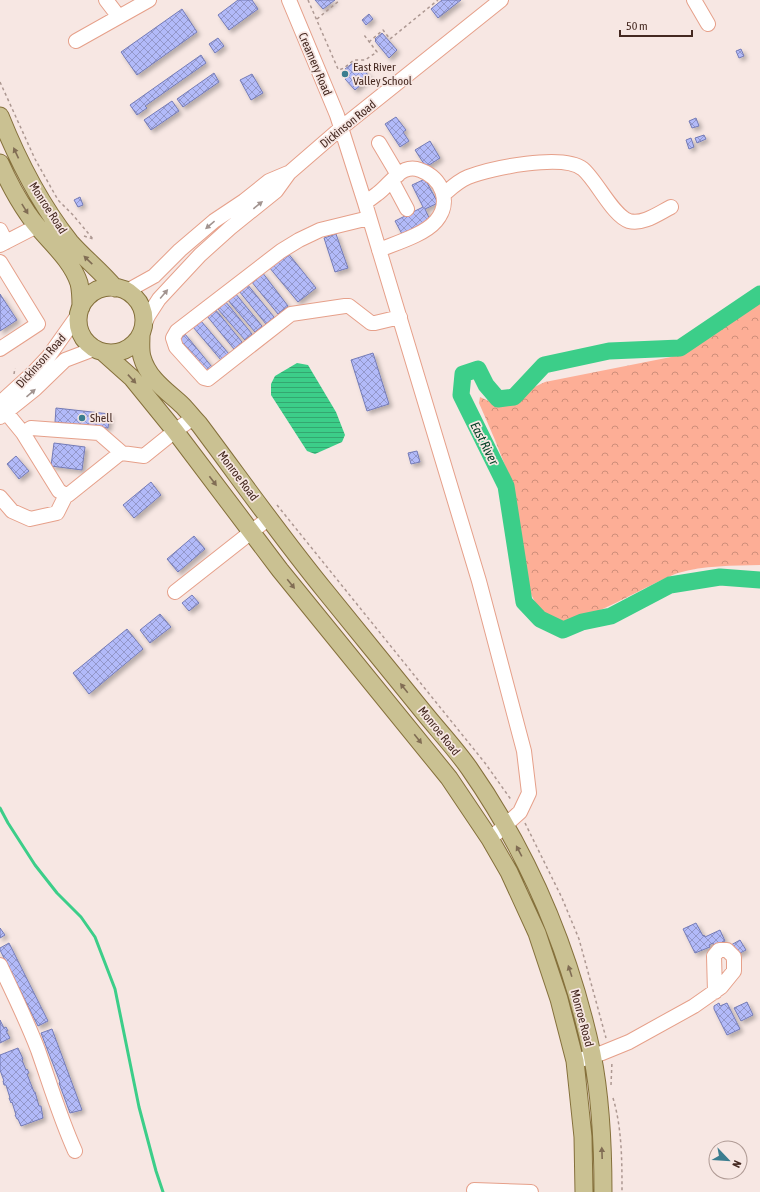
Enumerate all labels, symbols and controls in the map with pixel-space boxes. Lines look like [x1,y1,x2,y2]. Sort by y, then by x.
scale bar [620,12,692,38]
text: 50 m [626,19,648,33]
street label: Creamery Road [295,30,335,98]
place label: East River Valley School [353,60,413,88]
marker: East River Valley School [340,69,350,79]
street label: Dickinson Road [317,97,379,151]
one-way arrow [13,147,19,158]
street label: Monroe Road [26,180,70,236]
one-way arrow [253,201,264,209]
one-way arrow [21,204,28,215]
one-way arrow [205,221,215,230]
one-way arrow [83,255,93,265]
one-way arrow [159,288,168,299]
street label: Dickinson Road [13,331,69,391]
one-way arrow [127,374,137,384]
one-way arrow [26,389,35,398]
place label: Shell [90,411,113,425]
marker: Shell [77,413,87,423]
water label: East River [467,419,502,468]
street label: Monroe Road [215,448,261,504]
one-way arrow [208,476,216,486]
one-way arrow [287,579,296,590]
one-way arrow [400,683,408,693]
street label: Monroe Road [415,704,463,758]
one-way arrow [413,734,422,745]
one-way arrow [516,845,522,857]
one-way arrow [566,964,572,976]
street label: Monroe Road [568,988,596,1048]
north arrow [708,1140,748,1180]
one-way arrow [599,1146,605,1159]
text: N [730,1159,744,1170]

